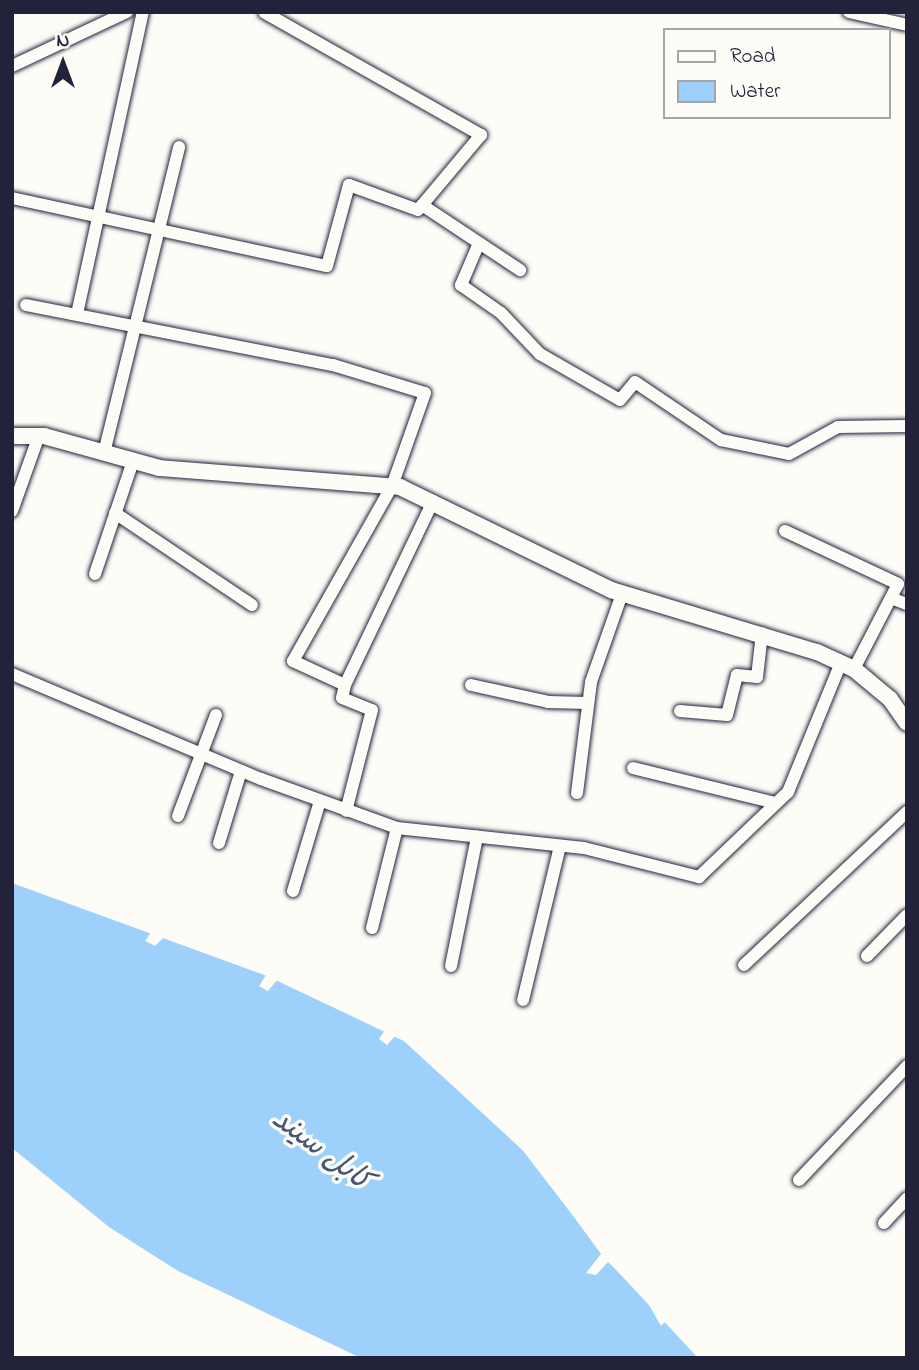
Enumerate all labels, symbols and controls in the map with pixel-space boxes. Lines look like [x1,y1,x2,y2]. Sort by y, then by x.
north arrow [28,28,98,98]
text: N [57,28,69,55]
legend [664,28,891,119]
text: Road [730,42,776,72]
text: Water [730,77,781,107]
water label: کابل سيند [264,1102,378,1200]

